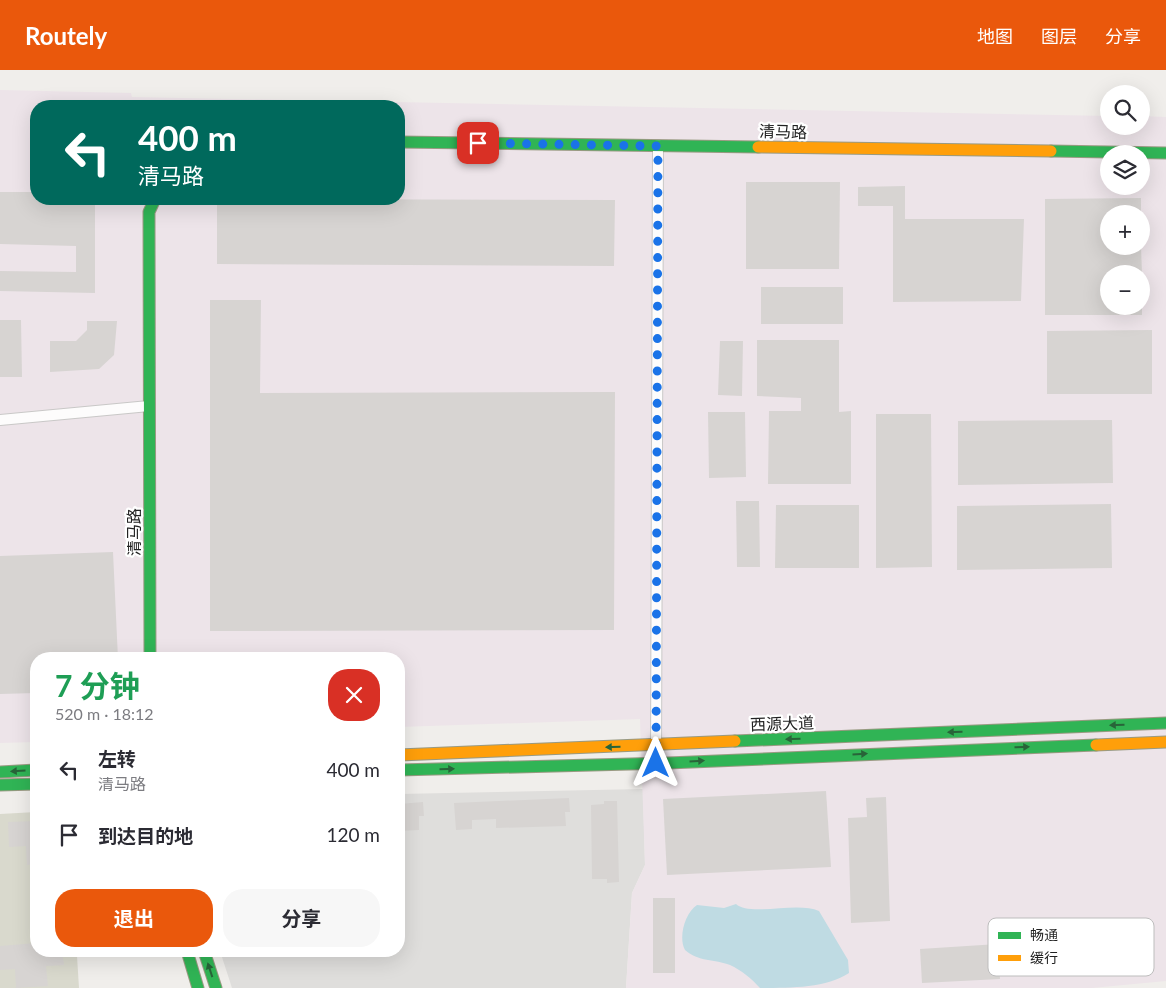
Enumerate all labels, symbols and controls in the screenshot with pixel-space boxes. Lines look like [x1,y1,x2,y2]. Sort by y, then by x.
text: Routely [25,21,107,50]
text: 地图 [977,25,1013,47]
text: 图层 [1041,25,1077,47]
text: 分享 [1105,25,1141,47]
map controls [1100,85,1150,315]
button: search [1100,85,1150,135]
text: 400 m [138,116,237,158]
icon: left [55,120,120,185]
street label: 清马路 [759,121,807,141]
pin [457,122,499,164]
icon: arrive [464,129,492,157]
button: layers [1100,145,1150,195]
text: 清马路 [138,162,204,189]
button: + [1100,205,1150,255]
button: − [1100,265,1150,315]
street label: 清马路 [124,508,143,556]
text: 7 分钟 [55,667,140,703]
button: close [328,669,380,721]
text: 520 m · 18:12 [55,704,154,723]
street label: 西源大道 [750,712,814,734]
one-way arrow [1109,722,1125,730]
one-way arrow [947,728,963,736]
one-way arrow [784,735,800,743]
position arrow [629,736,681,788]
one-way arrow [604,743,620,751]
one-way arrow [1014,743,1030,751]
text: 左转 [98,747,136,770]
one-way arrow [852,750,868,758]
icon: left [55,756,83,784]
one-way arrow [690,757,706,765]
text: 400 m [326,758,380,781]
one-way arrow [440,765,456,773]
one-way arrow [10,767,26,775]
text: 清马路 [98,774,146,793]
icon: arrive [55,821,83,849]
text: 120 m [326,823,380,846]
text: 到达目的地 [98,824,193,847]
button: 退出 [55,889,213,947]
button: 分享 [223,889,380,947]
legend [988,918,1154,976]
text: 畅通 [1030,926,1058,943]
text: 缓行 [1030,949,1058,966]
one-way arrow [206,962,214,977]

